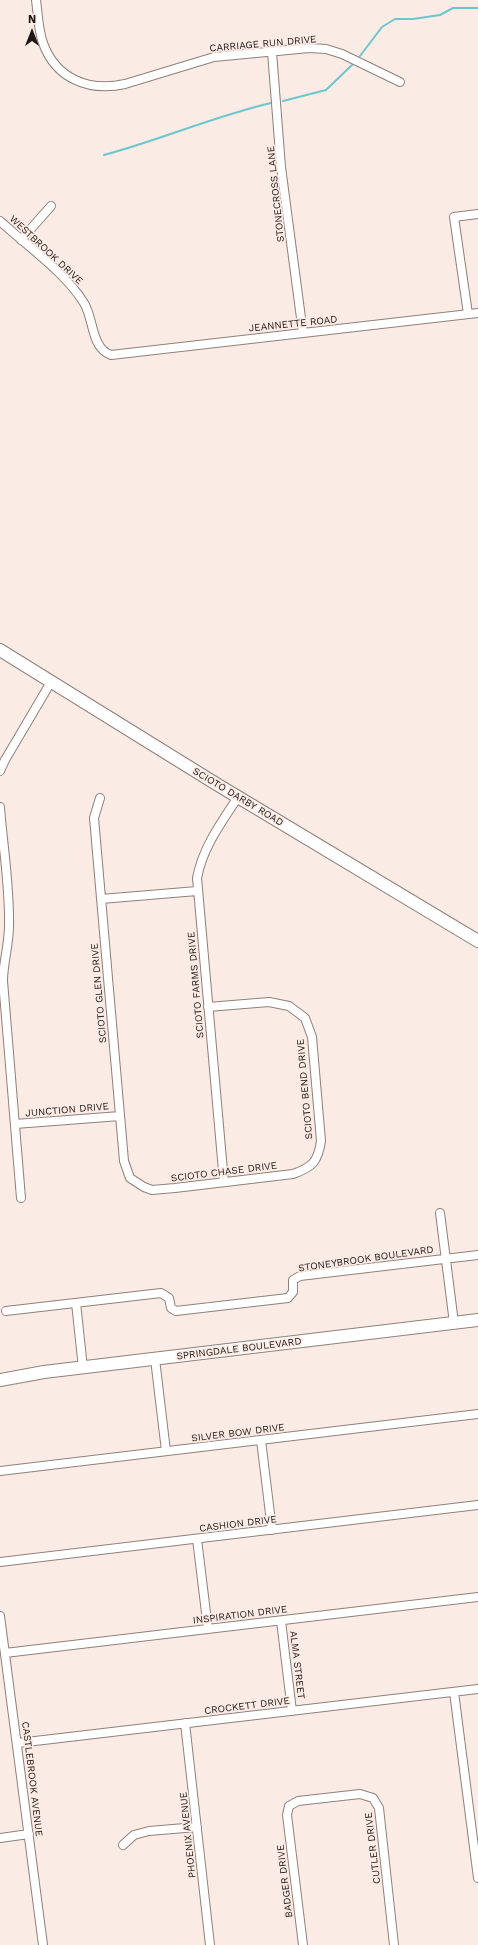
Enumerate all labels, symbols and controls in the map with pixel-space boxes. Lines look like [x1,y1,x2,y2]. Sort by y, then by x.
north arrow [12,12,52,52]
text: N [28,13,36,26]
street label: CARRIAGE RUN DRIVE [209,33,317,55]
street label: STONECROSS LANE [265,145,287,243]
street label: WESTBROOK DRIVE [7,213,85,287]
street label: JEANNETTE ROAD [248,313,338,335]
street label: SCIOTO DARBY ROAD [191,765,285,829]
street label: SCIOTO FARMS DRIVE [185,931,207,1039]
street label: SCIOTO GLEN DRIVE [89,943,109,1043]
street label: SCIOTO BEND DRIVE [295,1038,315,1140]
street label: JUNCTION DRIVE [25,1100,109,1120]
street label: SCIOTO CHASE DRIVE [170,1160,278,1184]
street label: STONEYBROOK BOULEVARD [298,1244,434,1274]
street label: SPRINGDALE BOULEVARD [176,1335,302,1363]
street label: SILVER BOW DRIVE [191,1421,285,1445]
street label: CASHION DRIVE [199,1513,277,1535]
street label: INSPIRATION DRIVE [192,1603,288,1627]
street label: ALMA STREET [287,1630,307,1700]
street label: CROCKETT DRIVE [204,1695,290,1717]
street label: CASTLEBROOK AVENUE [19,1721,45,1837]
street label: PHOENIX AVENUE [178,1791,198,1879]
street label: CUTLER DRIVE [363,1811,383,1885]
street label: BADGER DRIVE [275,1844,295,1918]

